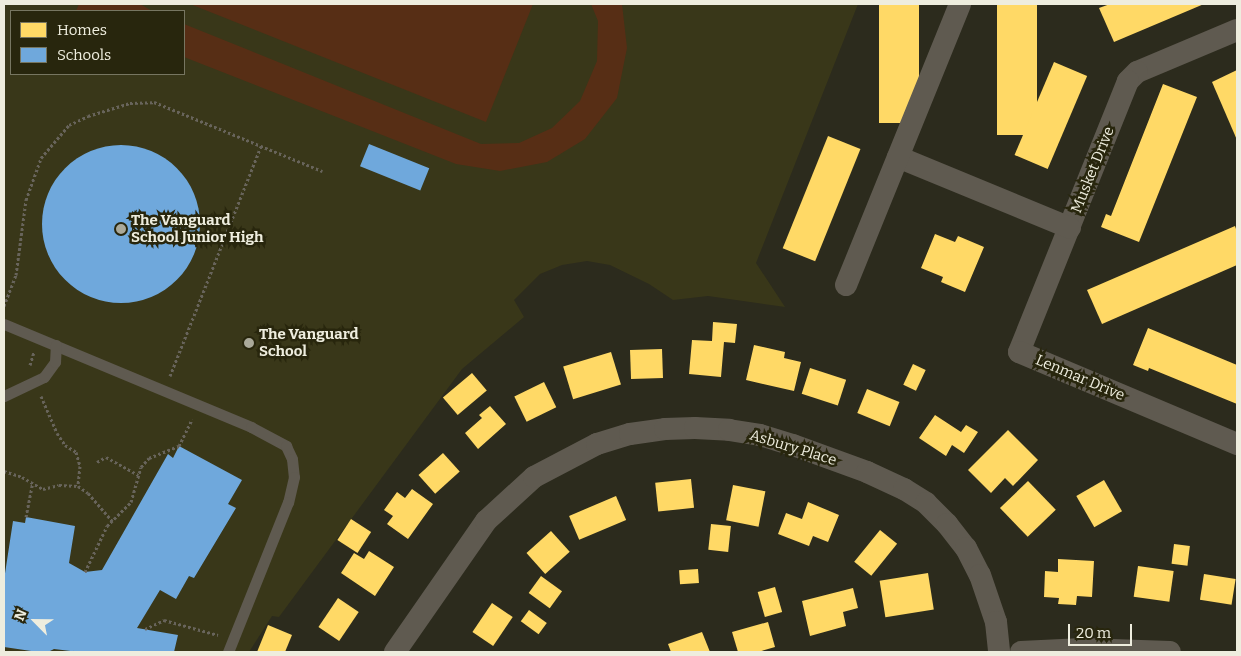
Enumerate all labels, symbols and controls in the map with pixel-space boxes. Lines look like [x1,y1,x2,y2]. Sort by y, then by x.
legend [10,10,185,75]
text: Homes [57,21,107,39]
text: Schools [57,46,111,64]
street label: Musket Drive [1068,124,1118,216]
place label: The Vanguard School Junior High [131,211,264,246]
marker: The Vanguard School Junior High [115,223,127,235]
place label: The Vanguard School [259,325,359,360]
marker: The Vanguard School [243,337,255,349]
street label: Lenmar Drive [1033,351,1127,405]
street label: Asbury Place [747,426,839,470]
north arrow [10,596,60,646]
text: N [11,607,31,623]
scale bar [1071,614,1135,646]
text: 20 m [1076,624,1111,642]

